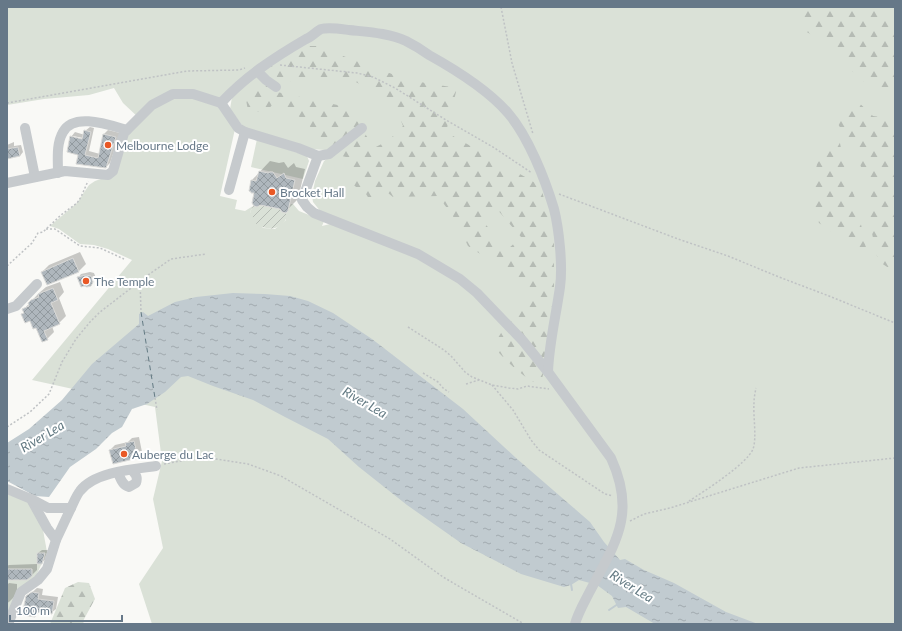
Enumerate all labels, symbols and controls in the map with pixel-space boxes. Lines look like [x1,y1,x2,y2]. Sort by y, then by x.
place label: Melbourne Lodge [116,138,209,153]
marker: Melbourne Lodge [103,140,113,150]
place label: Brocket Hall [280,185,344,200]
marker: Brocket Hall [267,187,277,197]
place label: The Temple [94,274,154,289]
marker: The Temple [81,276,91,286]
water label: River Lea [340,383,390,421]
water label: River Lea [17,416,67,455]
place label: Auberge du Lac [132,447,214,462]
marker: Auberge du Lac [119,449,129,459]
water label: River Lea [607,566,657,606]
scale bar [10,597,122,623]
text: 100 m [16,603,50,618]

